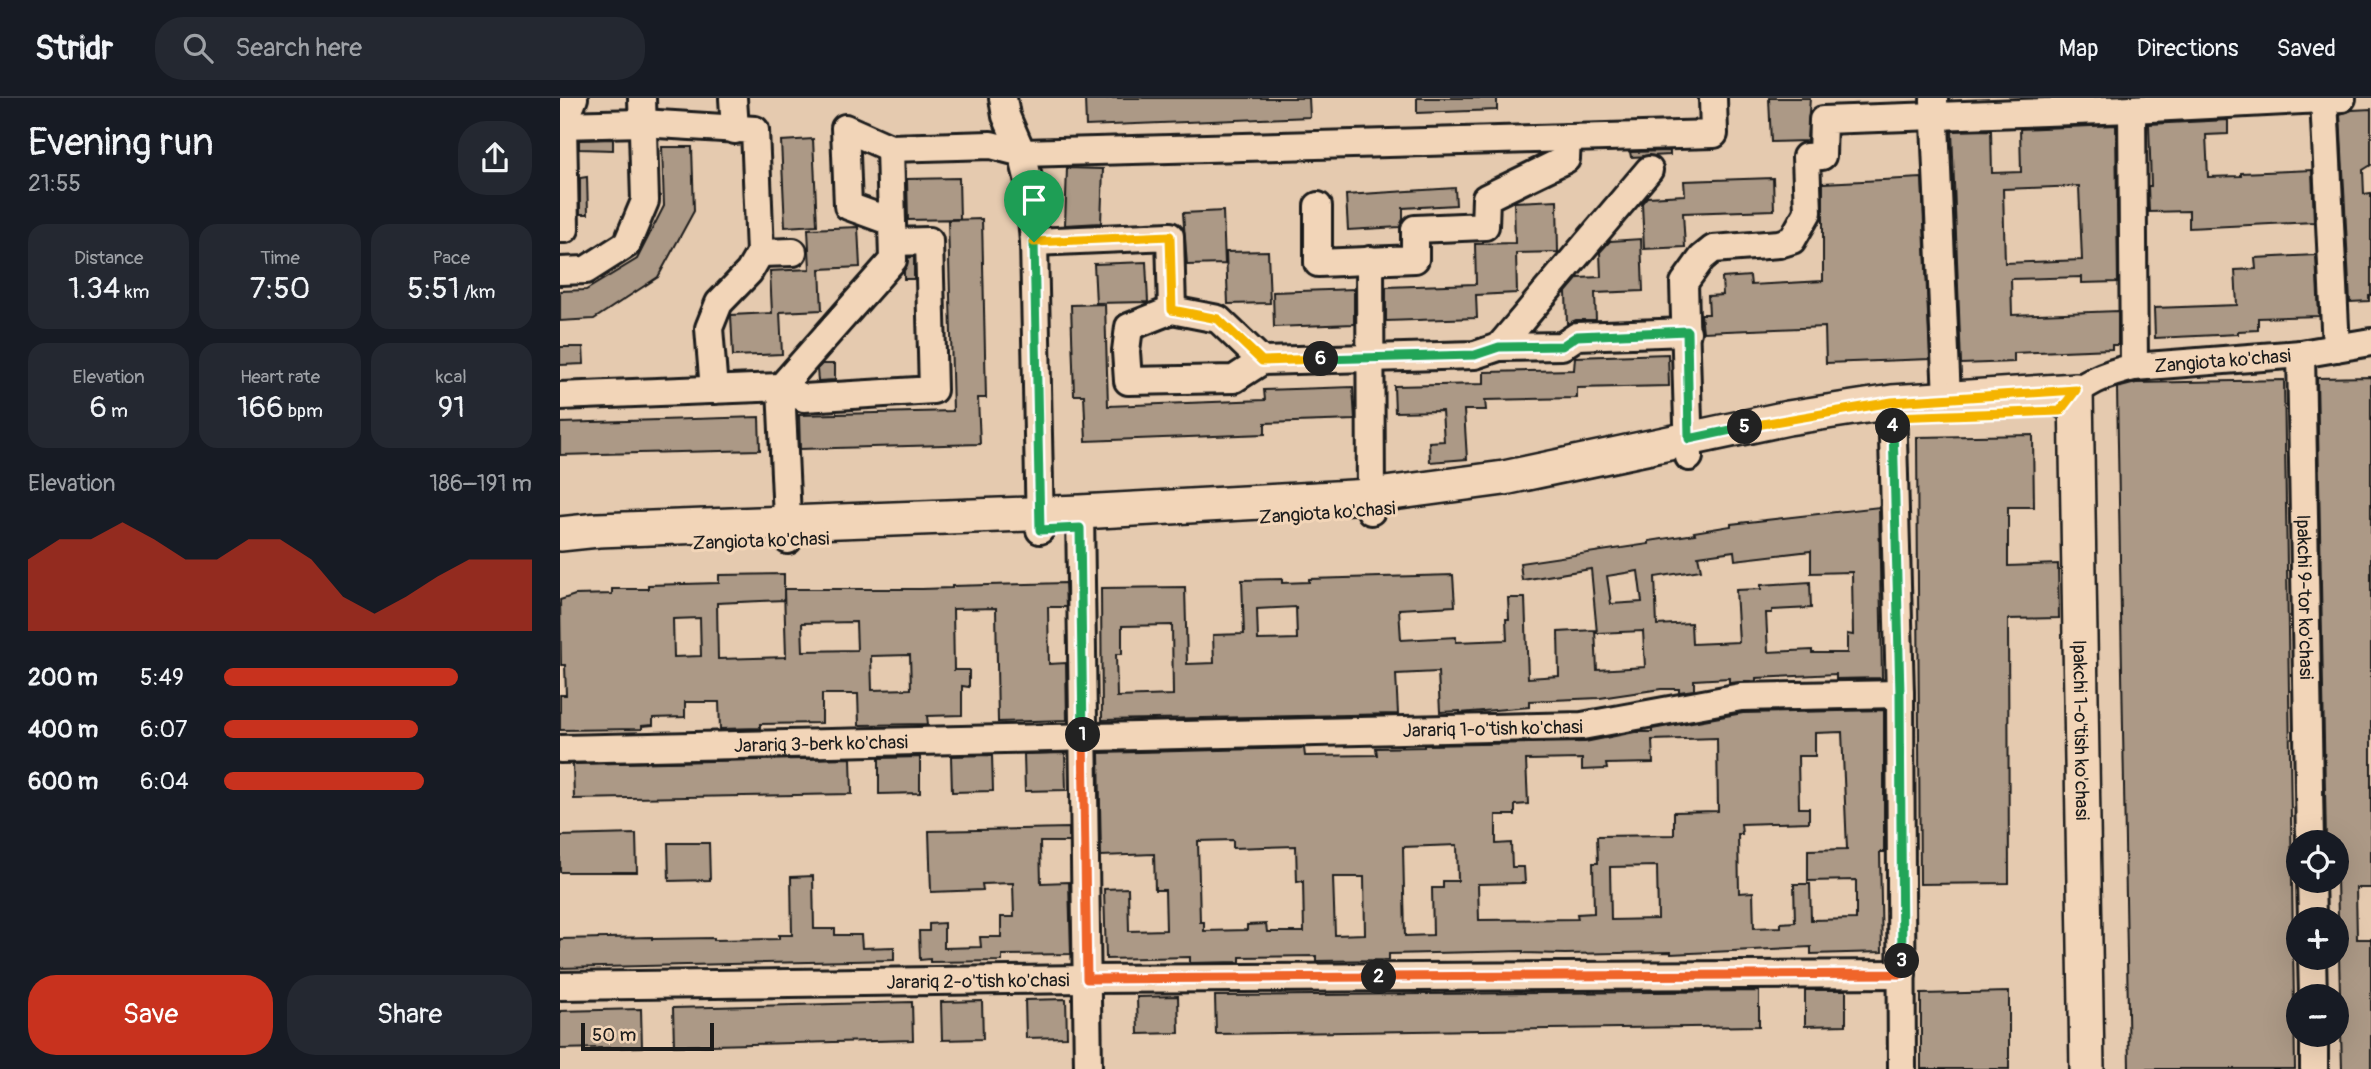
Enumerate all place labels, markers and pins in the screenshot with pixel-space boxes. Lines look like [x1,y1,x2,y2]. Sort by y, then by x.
pin [1004,170,1064,242]
pin: 6 [1304,342,1338,376]
pin: 4 [1876,408,1910,444]
pin: 5 [1728,410,1762,444]
pin: 1 [1065,718,1100,752]
pin: 3 [1884,944,1920,978]
pin: 2 [1362,960,1396,994]

